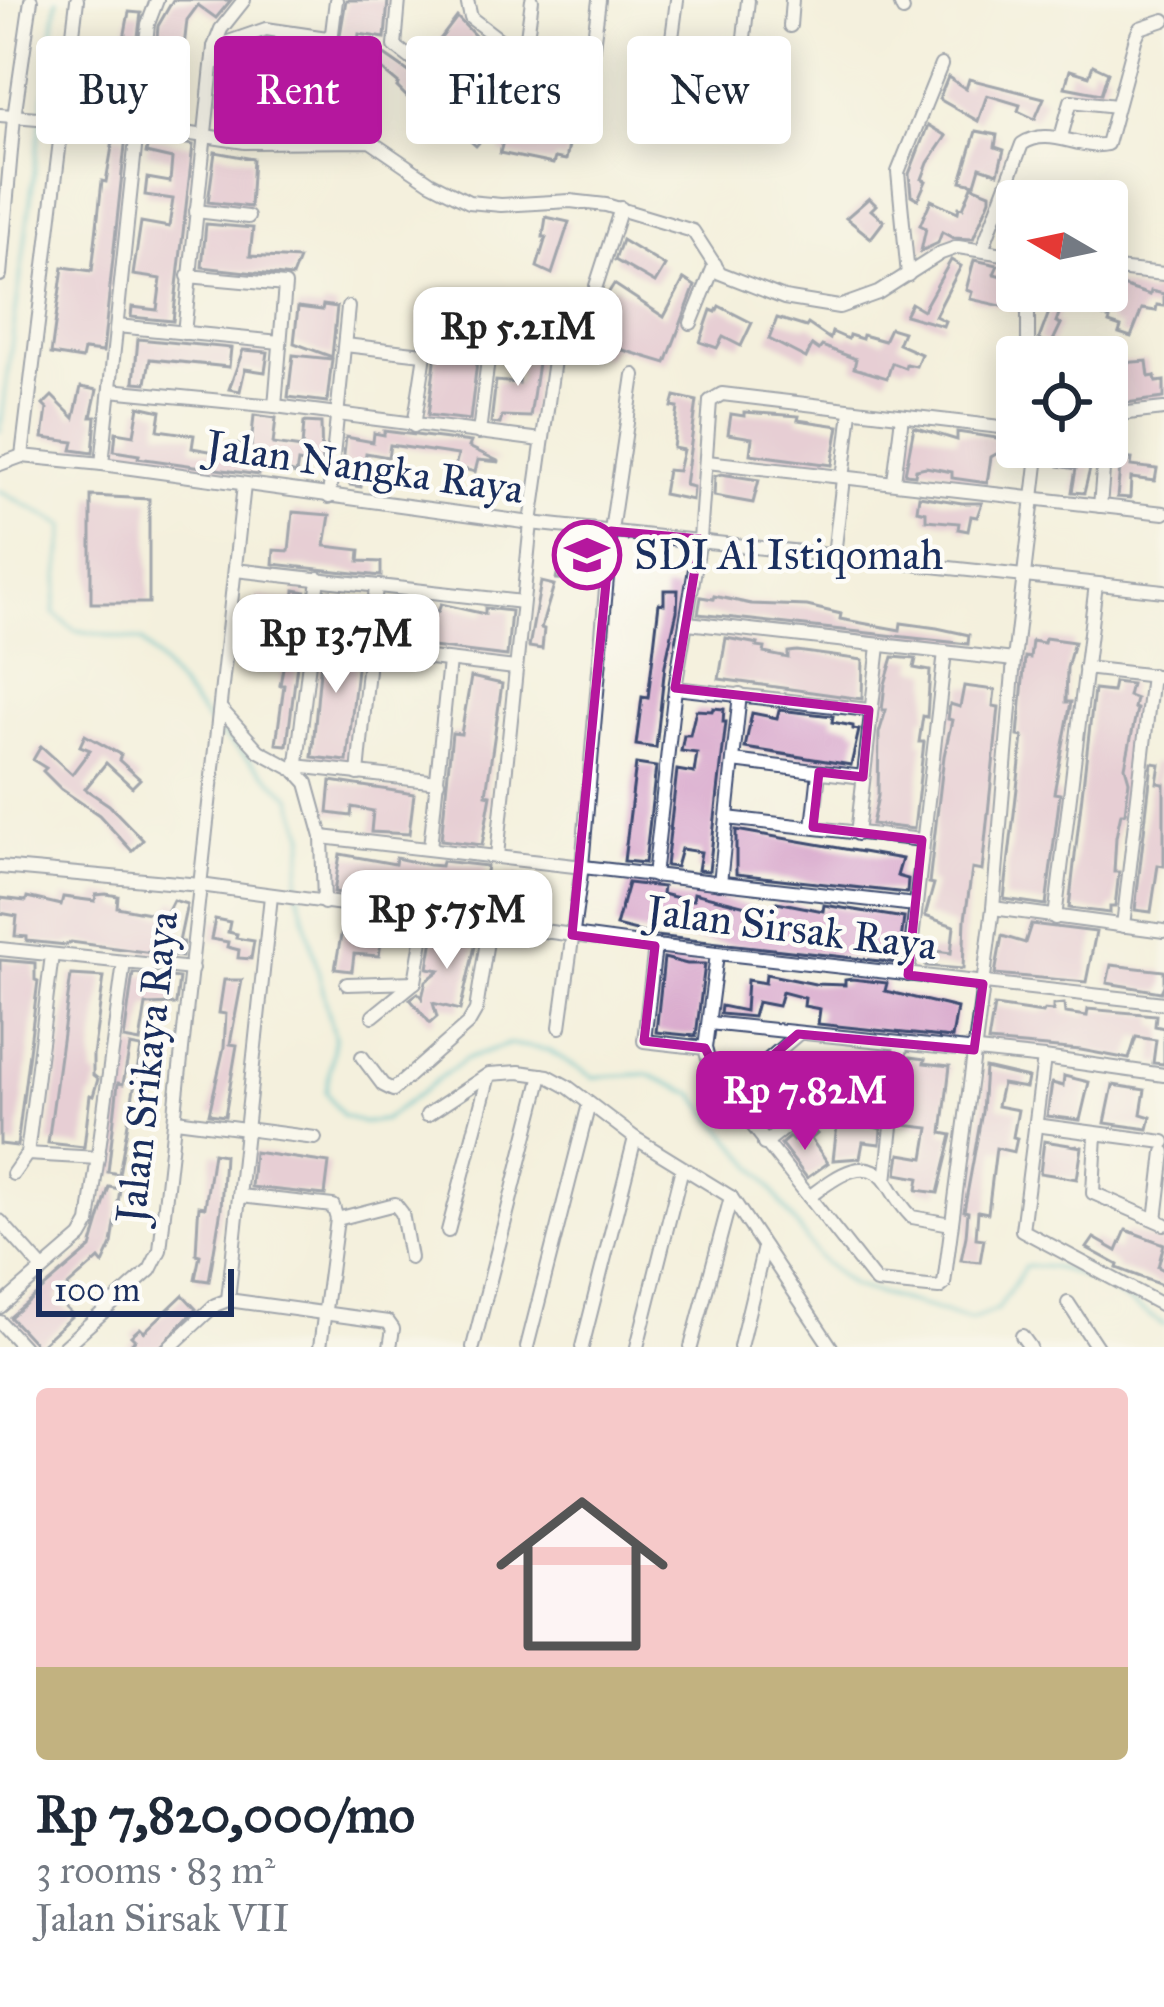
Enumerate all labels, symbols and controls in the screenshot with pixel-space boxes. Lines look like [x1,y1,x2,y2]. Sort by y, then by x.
chip: Buy [36,36,190,144]
chip: Rent [214,36,382,144]
chip: Filters [406,36,603,144]
chip: New [627,36,791,144]
north arrow [996,180,1128,312]
map controls [996,180,1128,468]
pin: Rp 5.21M [394,287,642,389]
text: Rp 5.21M [440,302,596,350]
button: locate [996,336,1128,468]
street label: Jalan Nangka Raya [199,418,527,515]
school or university icon: SDI Al Istiqomah [552,520,622,590]
place label: SDI Al Istiqomah [634,529,943,581]
pin: Rp 13.7M [212,594,460,696]
text: Rp 13.7M [259,609,413,657]
pin: Rp 5.75M [323,870,571,972]
street label: Jalan Sirsak Raya [640,884,940,972]
text: Rp 5.75M [368,885,526,933]
street label: Jalan Srikaya Raya [104,908,189,1229]
pin: Rp 7.82M [681,1051,929,1153]
text: Rp 7.82M [723,1066,887,1114]
scale bar [36,1263,234,1316]
text: 100 m [54,1270,140,1310]
icon: home [474,1466,690,1682]
text: Rp 7,820,000/mo [36,1784,415,1846]
text: 3 rooms · 83 m² [36,1846,275,1894]
text: Jalan Sirsak VII [36,1894,289,1942]

